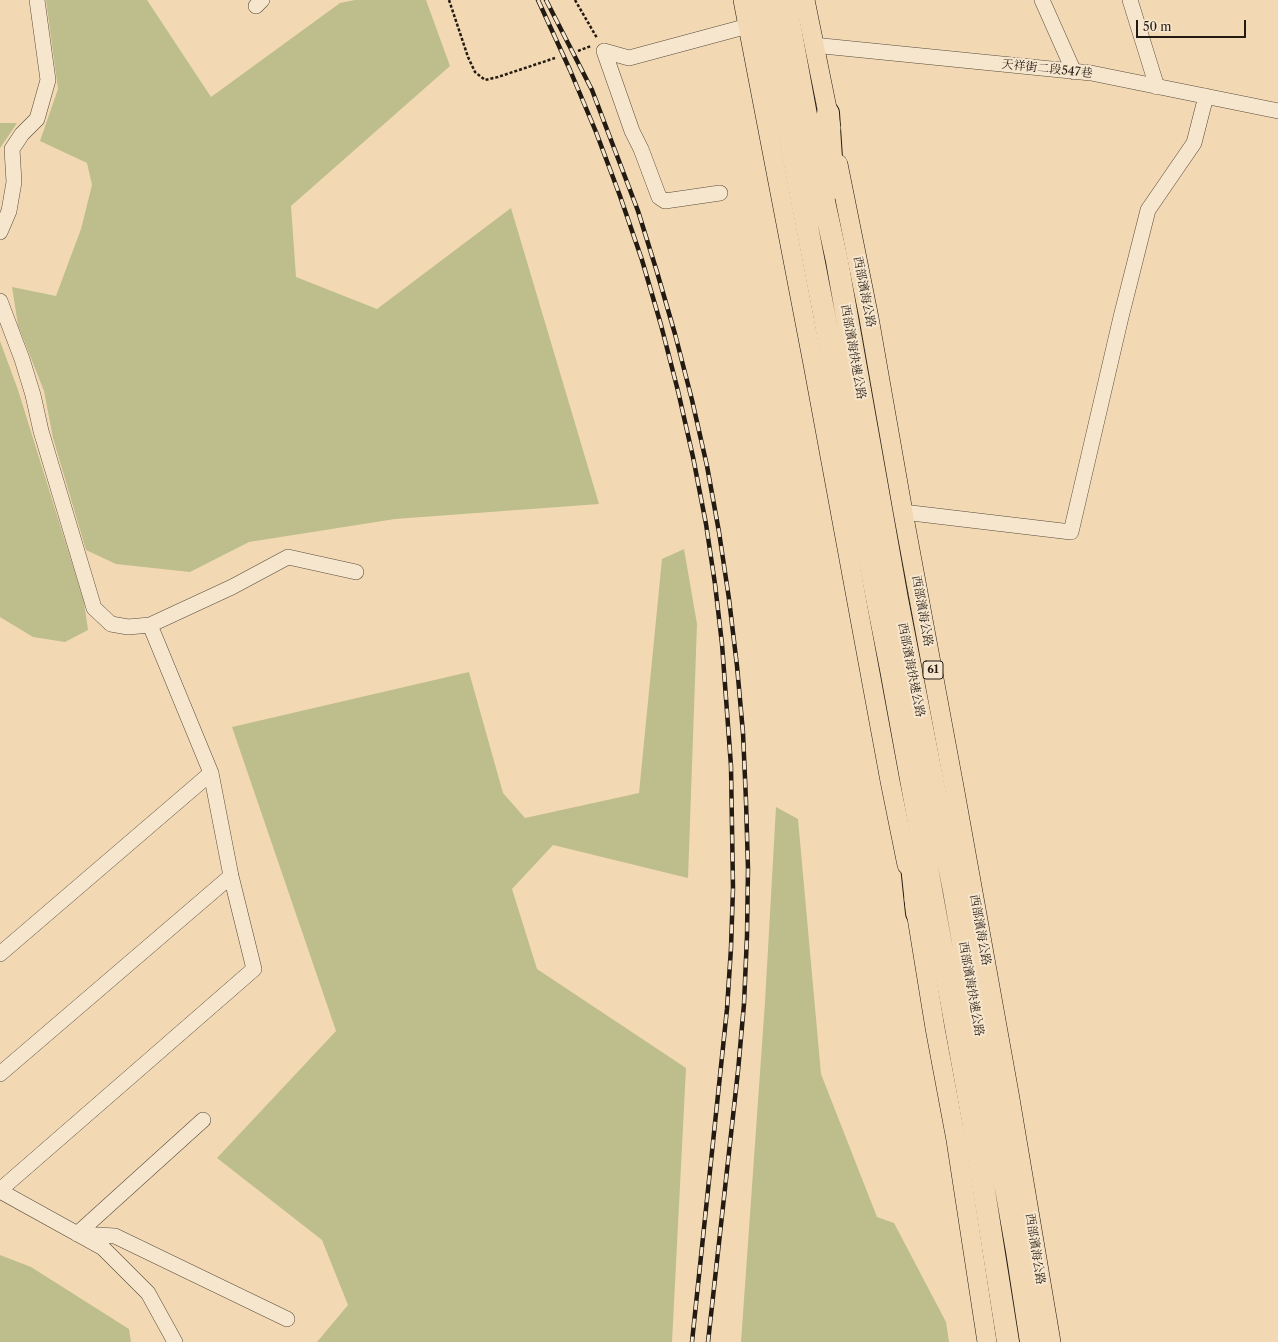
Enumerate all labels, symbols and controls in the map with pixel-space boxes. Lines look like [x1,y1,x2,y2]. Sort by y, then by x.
scale bar [1138,12,1248,38]
text: 50 m [1143,19,1172,34]
street label: 天祥街二段547巷 [1001,57,1093,81]
street label: 西部濱海公路 [850,255,878,329]
street label: 西部濱海快速公路 [838,303,868,401]
street label: 西部濱海公路 [909,574,935,648]
street label: 西部濱海快速公路 [895,622,927,718]
road number: 61 [923,661,943,679]
street label: 西部濱海公路 [967,893,993,967]
street label: 西部濱海快速公路 [956,940,986,1038]
street label: 西部濱海公路 [1022,1212,1048,1286]

